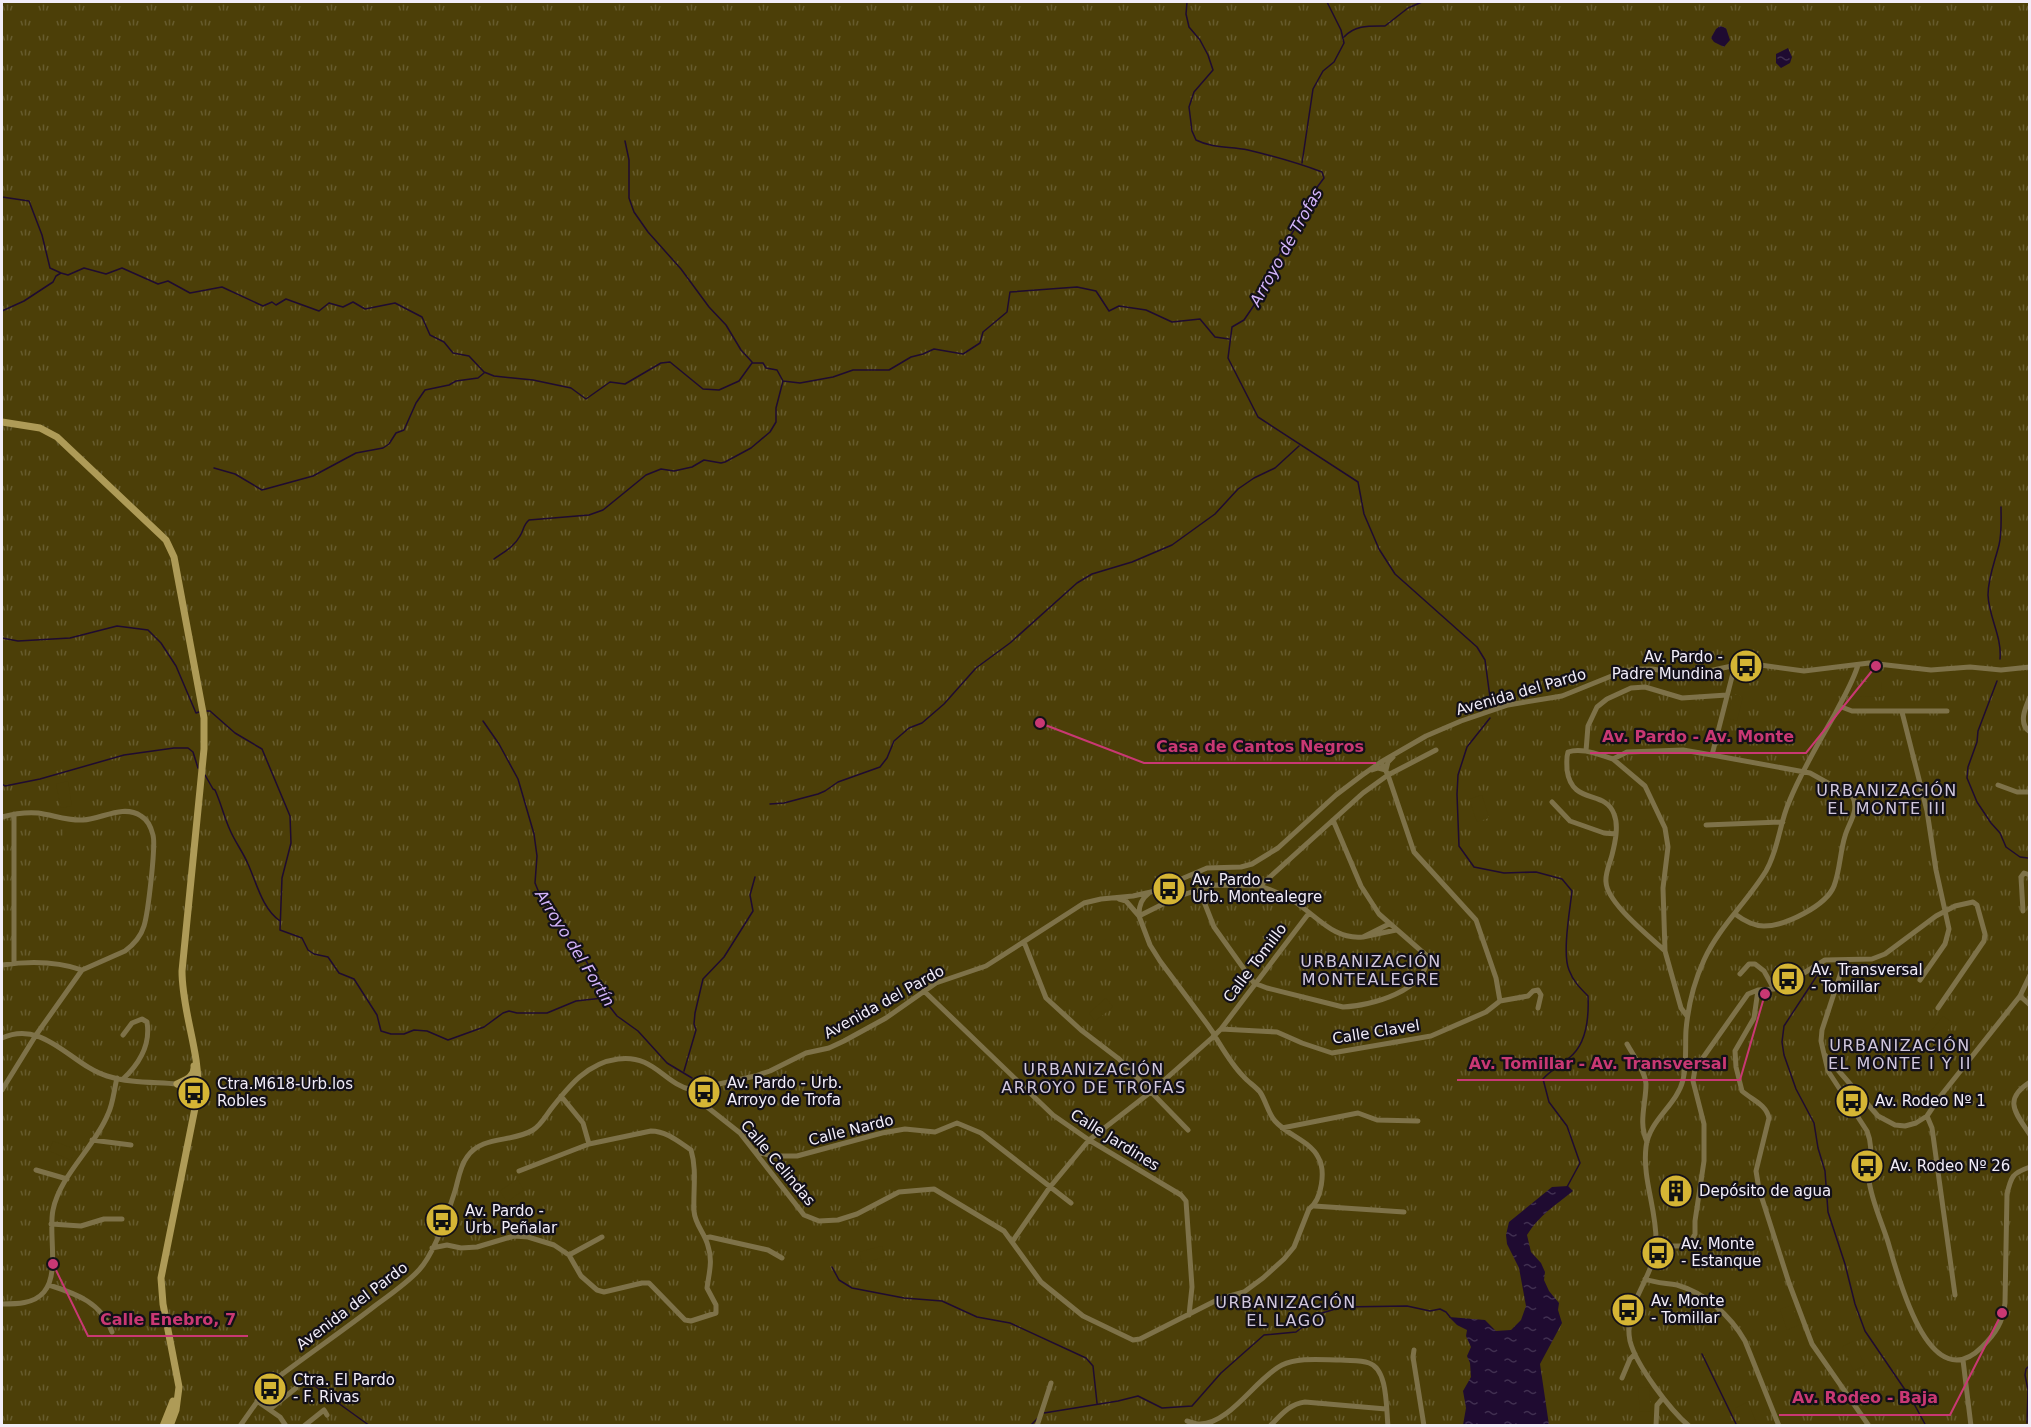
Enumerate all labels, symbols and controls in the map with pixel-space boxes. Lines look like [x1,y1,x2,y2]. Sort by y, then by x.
water label: Arroyo de Trofas [1245,185,1326,310]
place label: Av. Pardo - Padre Mundina [1612,648,1723,683]
bus stop icon: Av. Pardo - Padre Mundina [1728,648,1764,684]
street label: Avenida del Pardo [1454,665,1588,719]
callout: Av. Pardo - Av. Monte [1590,719,1806,753]
text: Av. Pardo - Av. Monte [1602,727,1794,746]
callout: Casa de Cantos Negros [1144,729,1376,763]
text: Casa de Cantos Negros [1156,737,1364,756]
district label: URBANIZACIÓN EL MONTE III [1816,781,1958,818]
bus stop icon: Av. Pardo - Urb. Montealegre [1151,871,1187,907]
place label: Av. Pardo - Urb. Montealegre [1192,871,1322,906]
water label: Arroyo del Fortín [531,885,619,1010]
street label: Calle Tomillo [1219,920,1291,1006]
district label: URBANIZACIÓN MONTEALEGRE [1300,952,1442,989]
bus stop icon: Av. Transversal - Tomillar [1770,961,1806,997]
place label: Av. Transversal - Tomillar [1811,961,1923,996]
street label: Avenida del Pardo [821,962,947,1042]
street label: Calle Clavel [1331,1016,1421,1048]
district label: URBANIZACIÓN EL MONTE I Y II [1828,1036,1972,1073]
callout: Av. Tomillar - Av. Transversal [1457,1046,1740,1080]
text: Av. Tomillar - Av. Transversal [1469,1054,1727,1073]
district label: URBANIZACIÓN ARROYO DE TROFAS [1001,1060,1187,1097]
bus stop icon: Av. Pardo - Urb. Arroyo de Trofa [686,1074,722,1110]
place label: Av. Pardo - Urb. Arroyo de Trofa [727,1074,842,1109]
bus stop icon: Ctra.M618-Urb.los Robles [176,1075,212,1111]
place label: Ctra.M618-Urb.los Robles [217,1075,353,1110]
bus stop icon: Av. Rodeo Nº 1 [1834,1083,1870,1119]
place label: Av. Rodeo Nº 1 [1875,1092,1986,1110]
street label: Calle Jardines [1067,1105,1163,1175]
street label: Calle Nardo [807,1111,895,1149]
street label: Calle Celindas [737,1117,819,1210]
bus stop icon: Av. Rodeo Nº 26 [1849,1148,1885,1184]
place label: Av. Rodeo Nº 26 [1890,1157,2010,1175]
building icon: Depósito de agua [1658,1173,1694,1209]
place label: Depósito de agua [1699,1182,1831,1200]
bus stop icon: Av. Pardo - Urb. Peñalar [424,1202,460,1238]
place label: Av. Pardo - Urb. Peñalar [465,1202,558,1237]
bus stop icon: Av. Monte - Estanque [1640,1235,1676,1271]
place label: Av. Monte - Estanque [1681,1235,1761,1270]
street label: Avenida del Pardo [293,1258,411,1354]
bus stop icon: Av. Monte - Tomillar [1610,1292,1646,1328]
place label: Av. Monte - Tomillar [1651,1292,1724,1327]
district label: URBANIZACIÓN EL LAGO [1215,1293,1357,1330]
callout: Calle Enebro, 7 [88,1302,248,1336]
text: Calle Enebro, 7 [100,1310,236,1329]
bus stop icon: Ctra. El Pardo - F. Rivas [252,1371,288,1407]
place label: Ctra. El Pardo - F. Rivas [293,1371,395,1406]
callout: Av. Rodeo - Baja [1779,1381,1950,1415]
text: Av. Rodeo - Baja [1792,1388,1938,1407]

